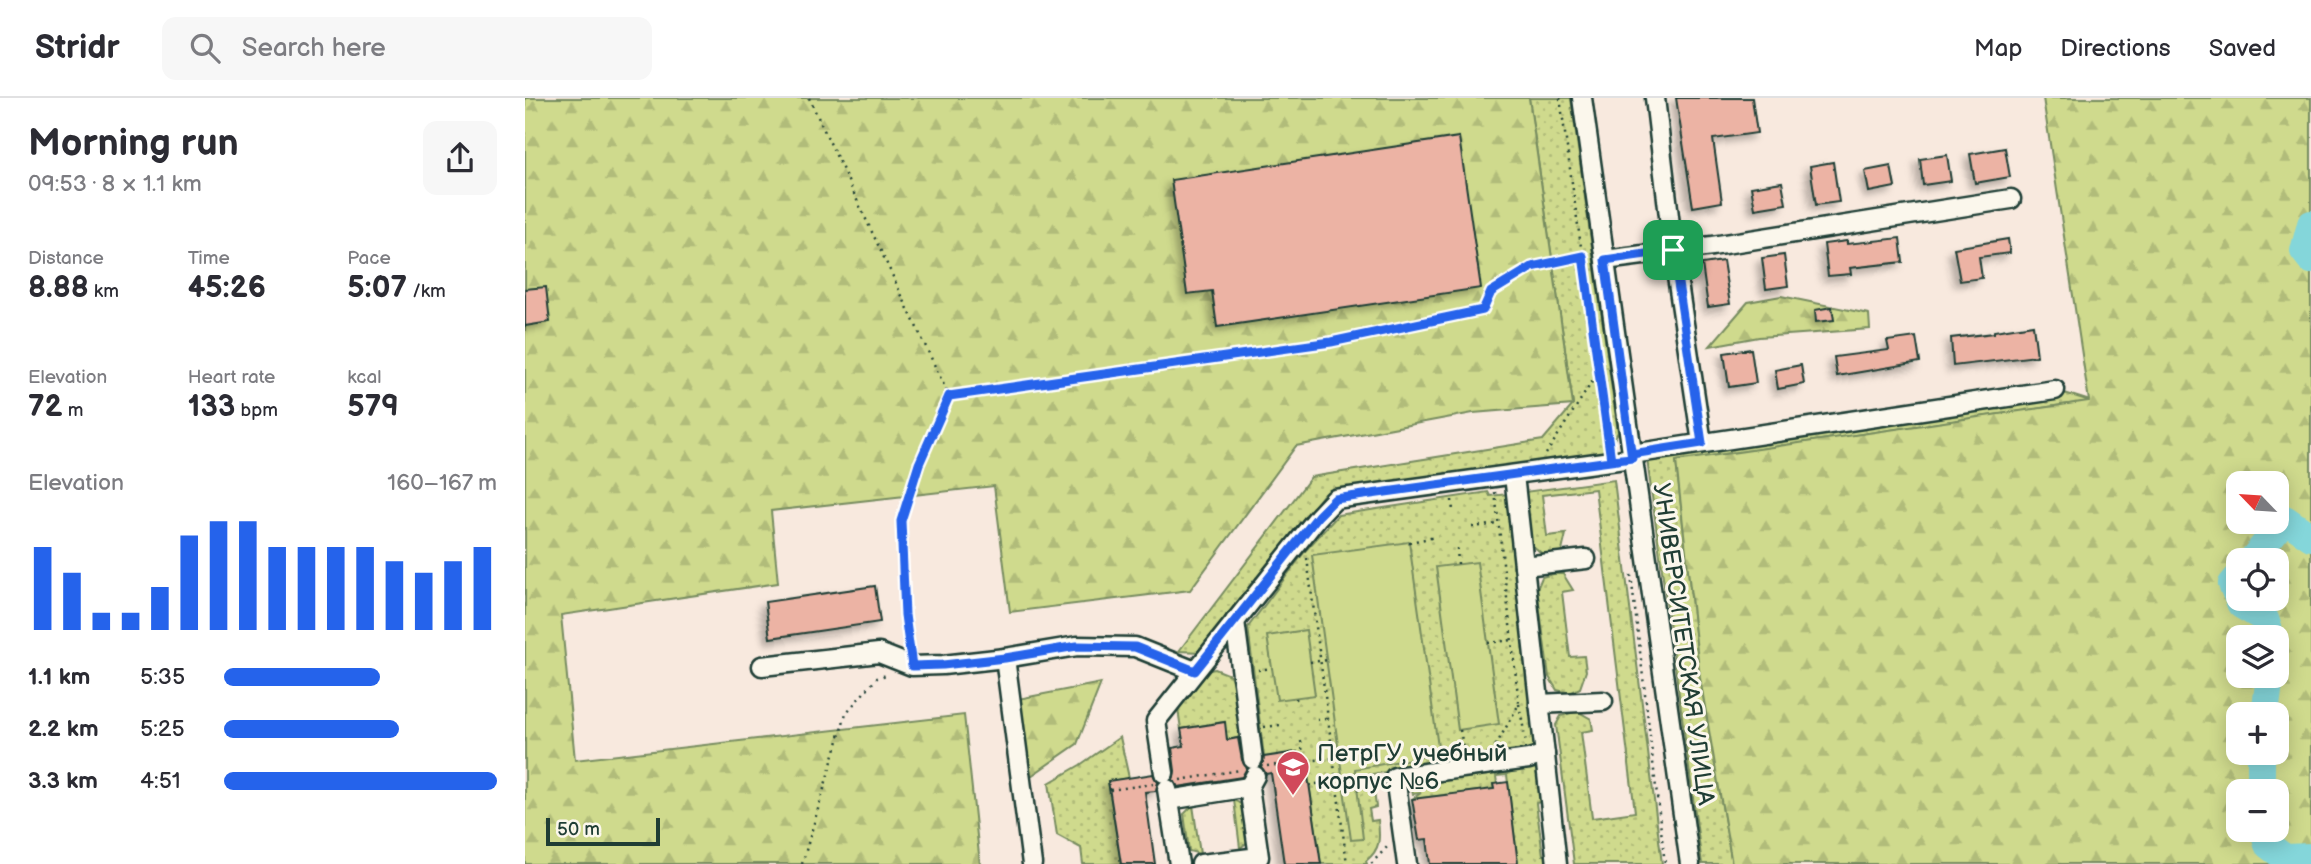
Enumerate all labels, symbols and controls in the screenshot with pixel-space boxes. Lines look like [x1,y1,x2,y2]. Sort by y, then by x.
search box [162,17,652,80]
text: Stridr [35,28,120,68]
icon: search [186,29,224,67]
text: Search here [242,33,386,64]
text: Map [1974,34,2022,63]
text: Directions [2060,34,2171,63]
text: Saved [2209,34,2276,63]
text: Morning run [28,121,239,166]
button: share [423,121,497,195]
text: 09:53 · 8 × 1.1 km [28,170,202,198]
pin [1643,220,1703,280]
icon: arrive [1654,231,1692,269]
text: Distance [28,247,104,270]
text: Time [188,247,230,270]
text: Pace [347,247,391,270]
text: 8.88 [28,270,89,306]
text: 45:26 [188,270,266,306]
text: 5:07 [347,270,407,306]
text: km [89,280,119,303]
text: /km [407,280,446,303]
text: Elevation [28,366,107,389]
text: Heart rate [188,366,275,389]
text: kcal [347,366,381,389]
text: 72 [28,389,63,425]
text: 133 [188,389,235,425]
text: 579 [347,389,399,425]
text: m [63,399,83,422]
text: bpm [235,399,278,422]
text: Elevation [28,469,124,497]
text: 160–167 m [387,469,497,497]
north arrow [2226,471,2289,534]
map controls [2226,471,2289,842]
street label: УНИВЕРСИТЕТСКАЯ УЛИЦА [1647,481,1721,807]
button: locate [2226,548,2289,611]
button: layers [2226,625,2289,688]
text: 1.1 km [28,663,90,691]
text: 5:35 [140,663,185,691]
button: + [2226,702,2289,765]
text: 2.2 km [28,715,99,743]
text: 5:25 [140,715,185,743]
place label: ПетрГУ, учебный корпус №6 [1317,739,1507,796]
school or university icon: ПетрГУ, учебный корпус №6 [1274,748,1312,797]
text: 3.3 km [28,767,98,795]
text: 4:51 [140,767,181,795]
button: − [2226,779,2289,842]
scale bar [546,815,660,847]
text: 50 m [557,818,600,841]

